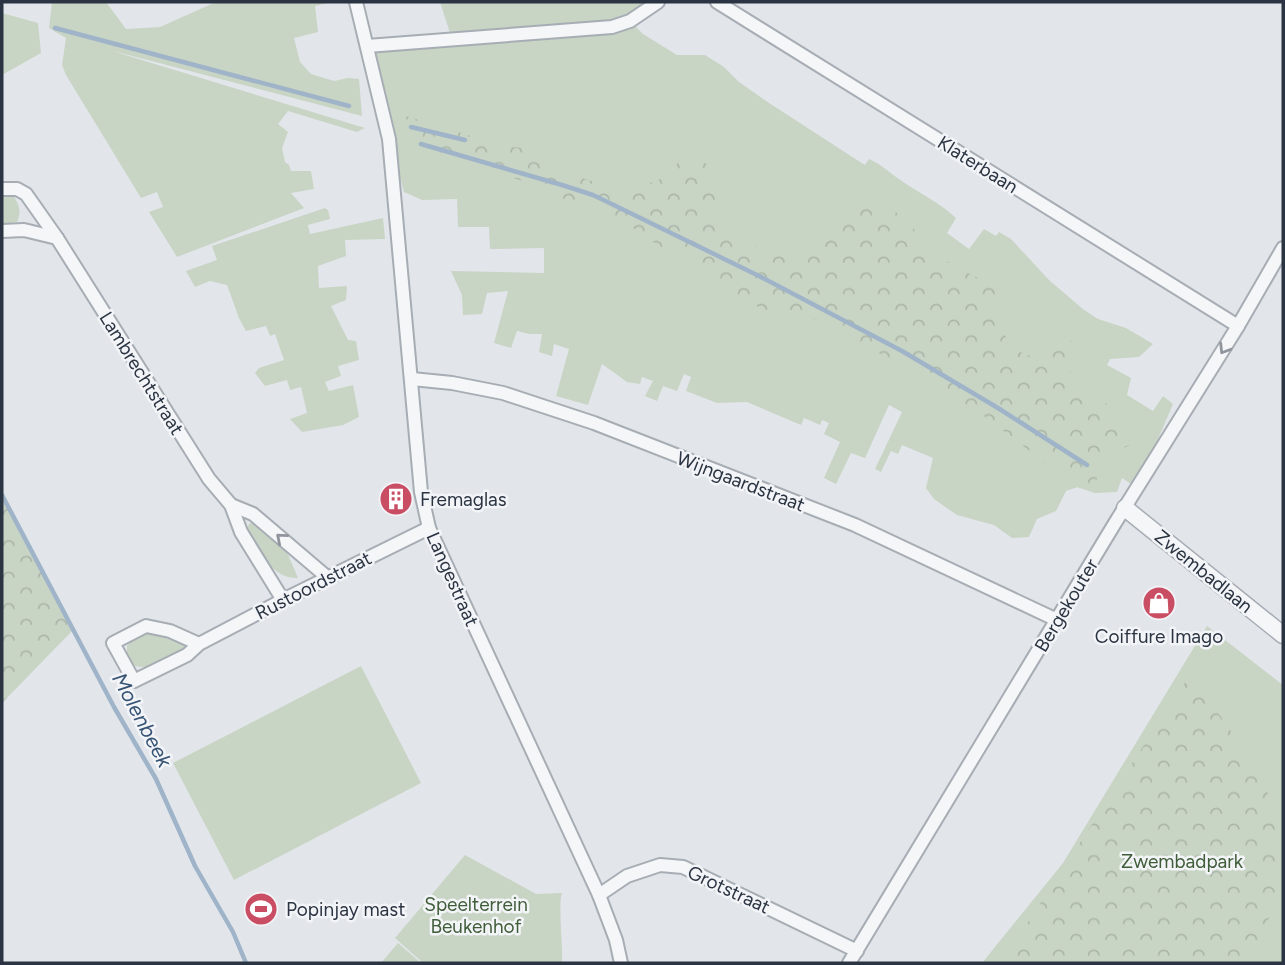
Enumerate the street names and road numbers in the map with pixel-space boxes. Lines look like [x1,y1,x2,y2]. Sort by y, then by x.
street label: Klaterbaan [933,131,1022,198]
street label: Lambrechtstraat [95,307,189,439]
street label: Wijngaardstraat [673,446,808,516]
street label: Zwembadlaan [1150,525,1257,618]
street label: Langestraat [422,529,484,630]
street label: Rustoordstraat [251,546,375,625]
street label: Bergekouter [1030,554,1103,656]
street label: Grotstraat [684,860,774,918]

